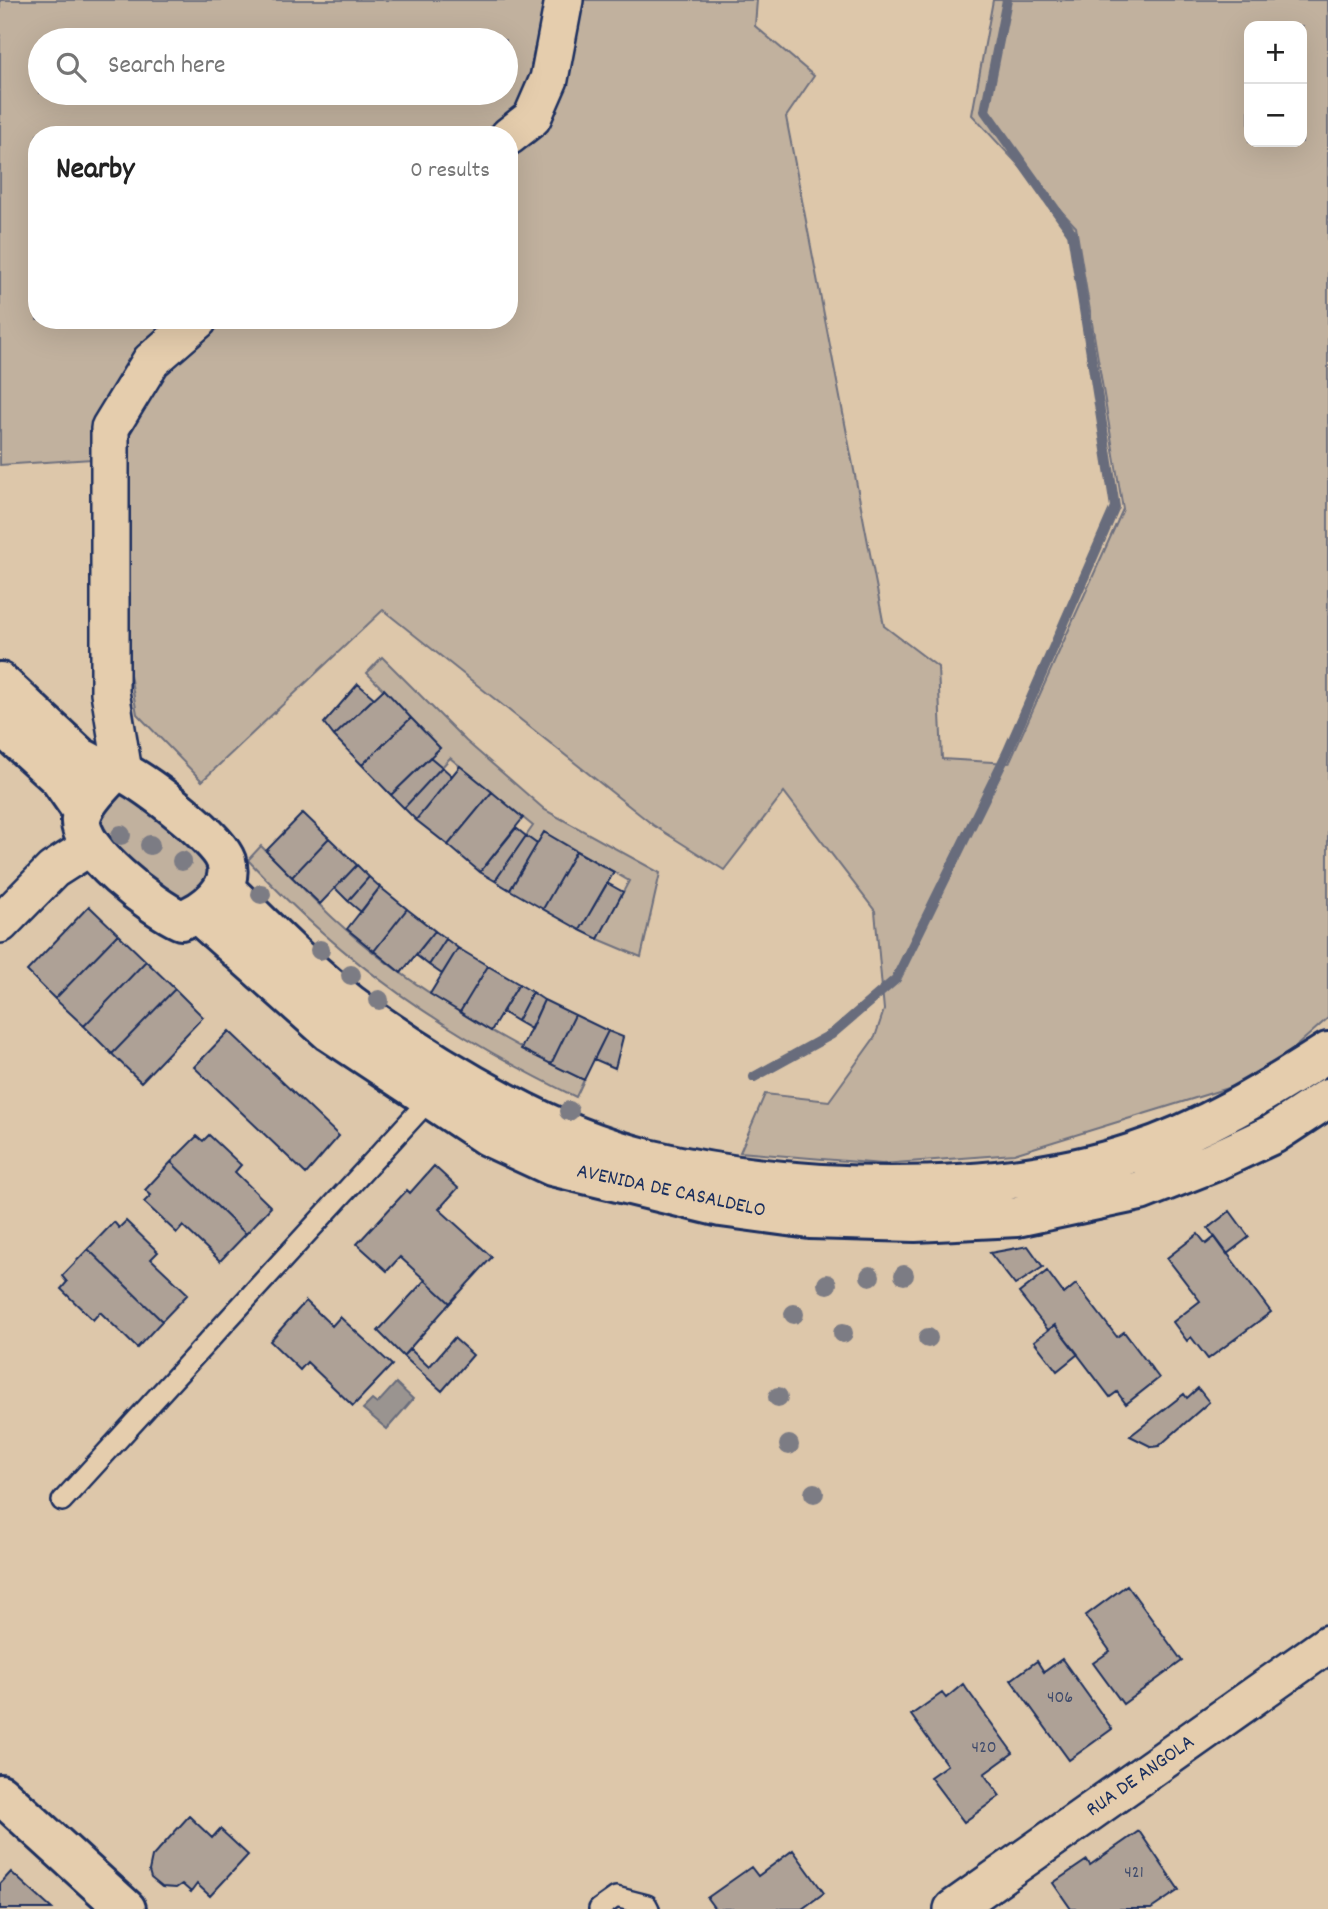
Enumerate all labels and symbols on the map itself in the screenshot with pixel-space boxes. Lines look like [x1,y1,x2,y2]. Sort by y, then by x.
street label: AVENIDA DE CASALDELO [574,1157,768,1227]
house number: 406 [1047,1686,1073,1711]
street label: RUA DE ANGOLA [1081,1728,1201,1826]
house number: 420 [971,1736,997,1761]
house number: 421 [1124,1861,1144,1886]

